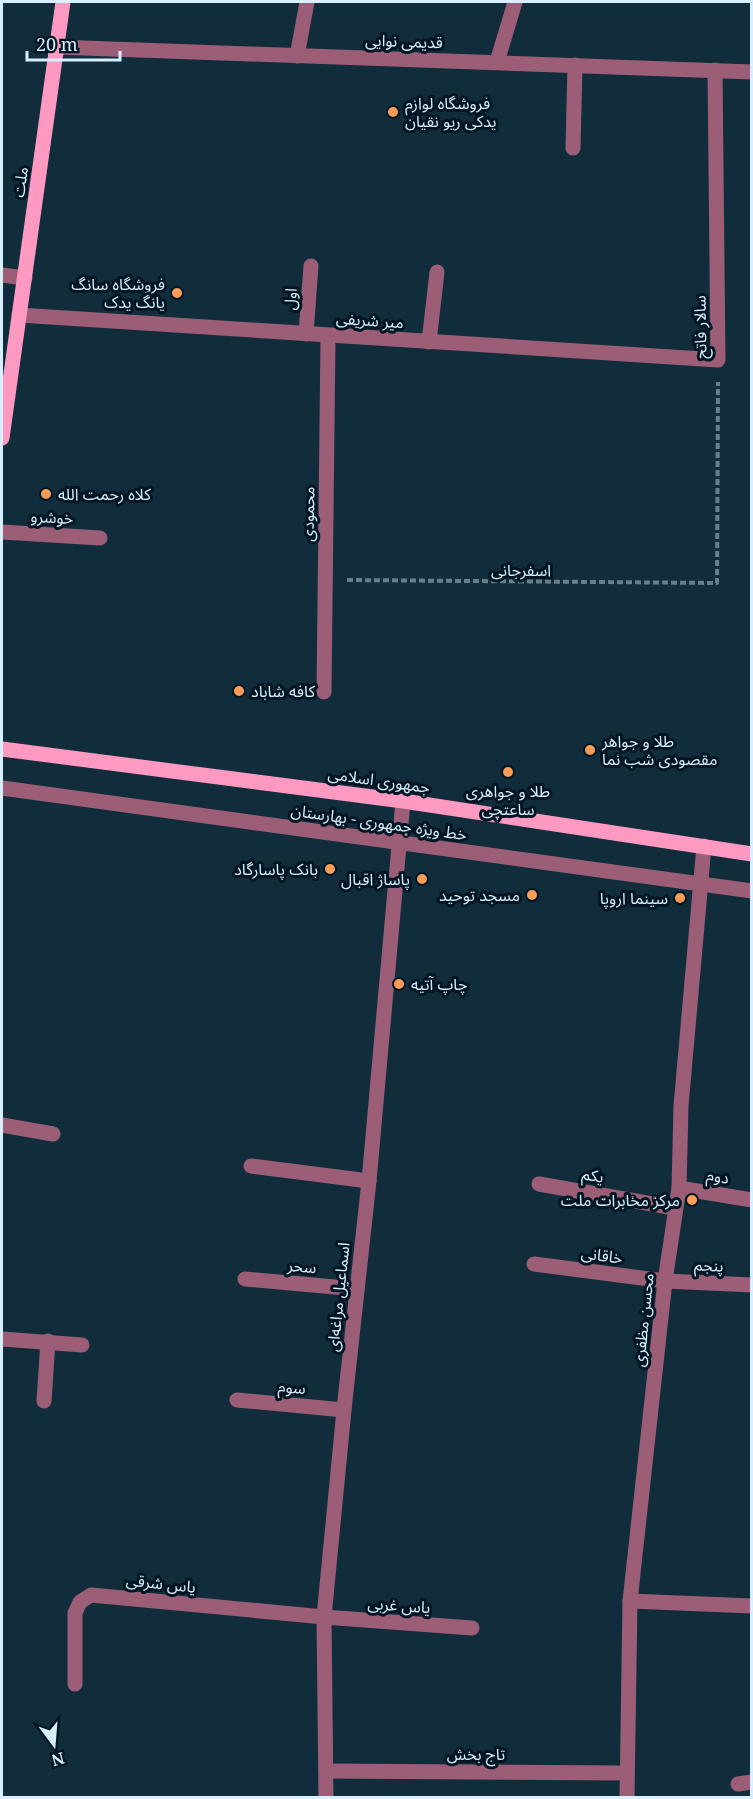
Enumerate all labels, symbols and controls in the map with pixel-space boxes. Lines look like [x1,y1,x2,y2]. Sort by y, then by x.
scale bar [27,24,120,62]
street label: قدیمی نوایی [365,29,443,53]
text: 20 m [36,32,78,56]
place label: فروشگاه لوازم یدکی ریو نقیان [405,92,497,132]
marker: فروشگاه لوازم یدکی ریو نقیان [386,105,400,119]
street label: ملت [7,165,33,199]
place label: فروشگاه سانگ یانگ یدک [71,273,165,313]
marker: فروشگاه سانگ یانگ یدک [170,286,184,300]
street label: اول [278,287,302,311]
street label: سالار فاتح [688,295,714,359]
street label: میر شریفی [335,307,405,333]
place label: كلاه رحمت الله [58,483,151,505]
street label: محمودی [297,486,319,542]
marker: كلاه رحمت الله [39,487,53,501]
street label: خوشرو [30,505,74,529]
street label: اسفرجانی [491,559,551,581]
place label: کافه شاباد [251,680,316,702]
marker: کافه شاباد [232,684,246,698]
place label: طلا و جواهر مقصودی شب نما [601,730,717,770]
marker: طلا و جواهر مقصودی شب نما [583,743,597,757]
street label: جمهوری اسلامی [327,762,431,798]
marker: طلا و جواهری ساعتچی [501,765,515,779]
place label: طلا و جواهری ساعتچی [466,780,550,820]
street label: خط ویژه جمهوری - بهارستان [290,799,468,845]
place label: بانک پاسارگاد [234,858,318,880]
marker: بانک پاسارگاد [323,862,337,876]
place label: پاساژ اقبال [341,868,410,890]
marker: پاساژ اقبال [415,872,429,886]
place label: مسجد توحید [439,884,520,906]
place label: سینما اروپا [600,887,668,909]
marker: مسجد توحید [525,888,539,902]
marker: سینما اروپا [673,891,687,905]
place label: چاپ آتیه [411,973,467,995]
marker: چاپ آتیه [392,977,406,991]
street label: یکم [580,1162,606,1190]
street label: دوم [705,1163,731,1191]
place label: مرکز مخابرات ملت [561,1189,680,1211]
marker: مرکز مخابرات ملت [685,1193,699,1207]
street label: اسماعیل مراغه‌ای [321,1241,355,1353]
street label: خاقانی [580,1241,624,1269]
street label: پنجم [694,1253,724,1279]
street label: سحر [286,1254,317,1278]
street label: محسن مظفری [627,1272,659,1368]
street label: سوم [277,1375,307,1401]
street label: یاس شرقی [125,1568,197,1598]
street label: یاس غربی [367,1592,431,1618]
north arrow [24,1715,84,1775]
street label: تاج بخش [447,1743,506,1767]
text: N [49,1747,67,1772]

